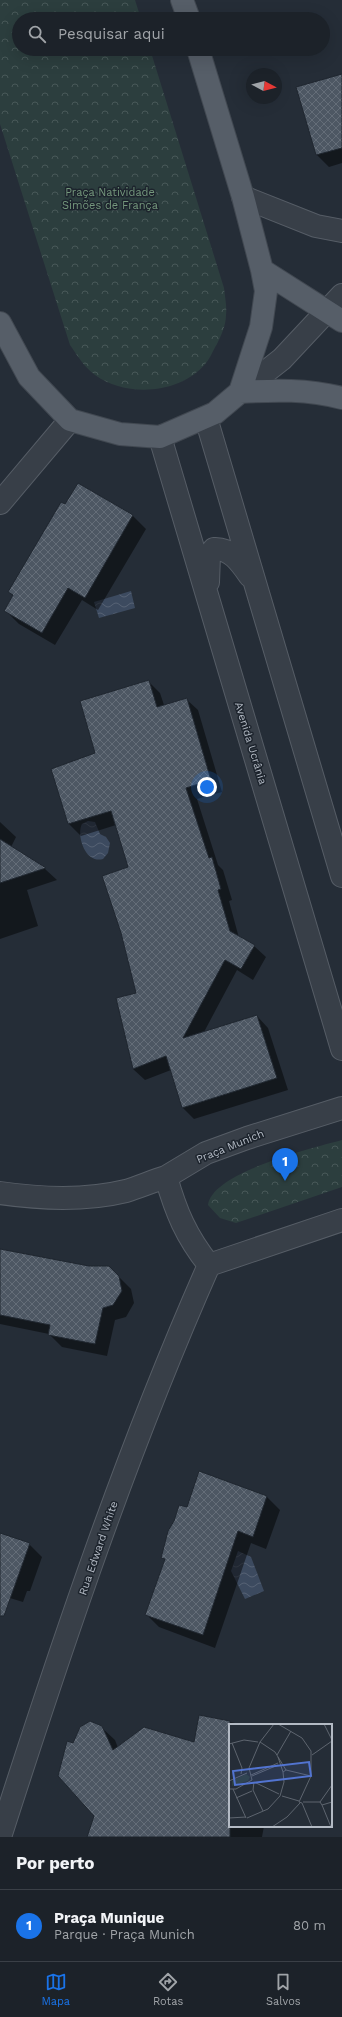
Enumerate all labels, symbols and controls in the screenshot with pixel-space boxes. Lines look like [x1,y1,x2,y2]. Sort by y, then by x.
search box [12,12,330,56]
icon: search [26,23,48,45]
text: Pesquisar aqui [58,25,165,43]
north arrow [246,68,282,104]
park label: Praça Natividade Simões de França [62,186,158,212]
street label: Avenida Ucrânia [232,700,269,786]
your location [197,777,217,797]
street label: Praça Munich [194,1127,266,1166]
pin: 1 [272,1148,298,1181]
street label: Rua Edward White [76,1499,121,1597]
inset map [229,1724,332,1827]
text: Por perto [16,1853,94,1873]
text: Praça Munique [54,1909,164,1927]
text: 1 [26,1918,32,1933]
text: 80 m [293,1918,326,1933]
text: Parque · Praça Munich [54,1927,195,1942]
tab: Mapa [41,1971,70,2008]
tab: Rotas [153,1971,183,2008]
tab: Salvos [266,1971,301,2008]

